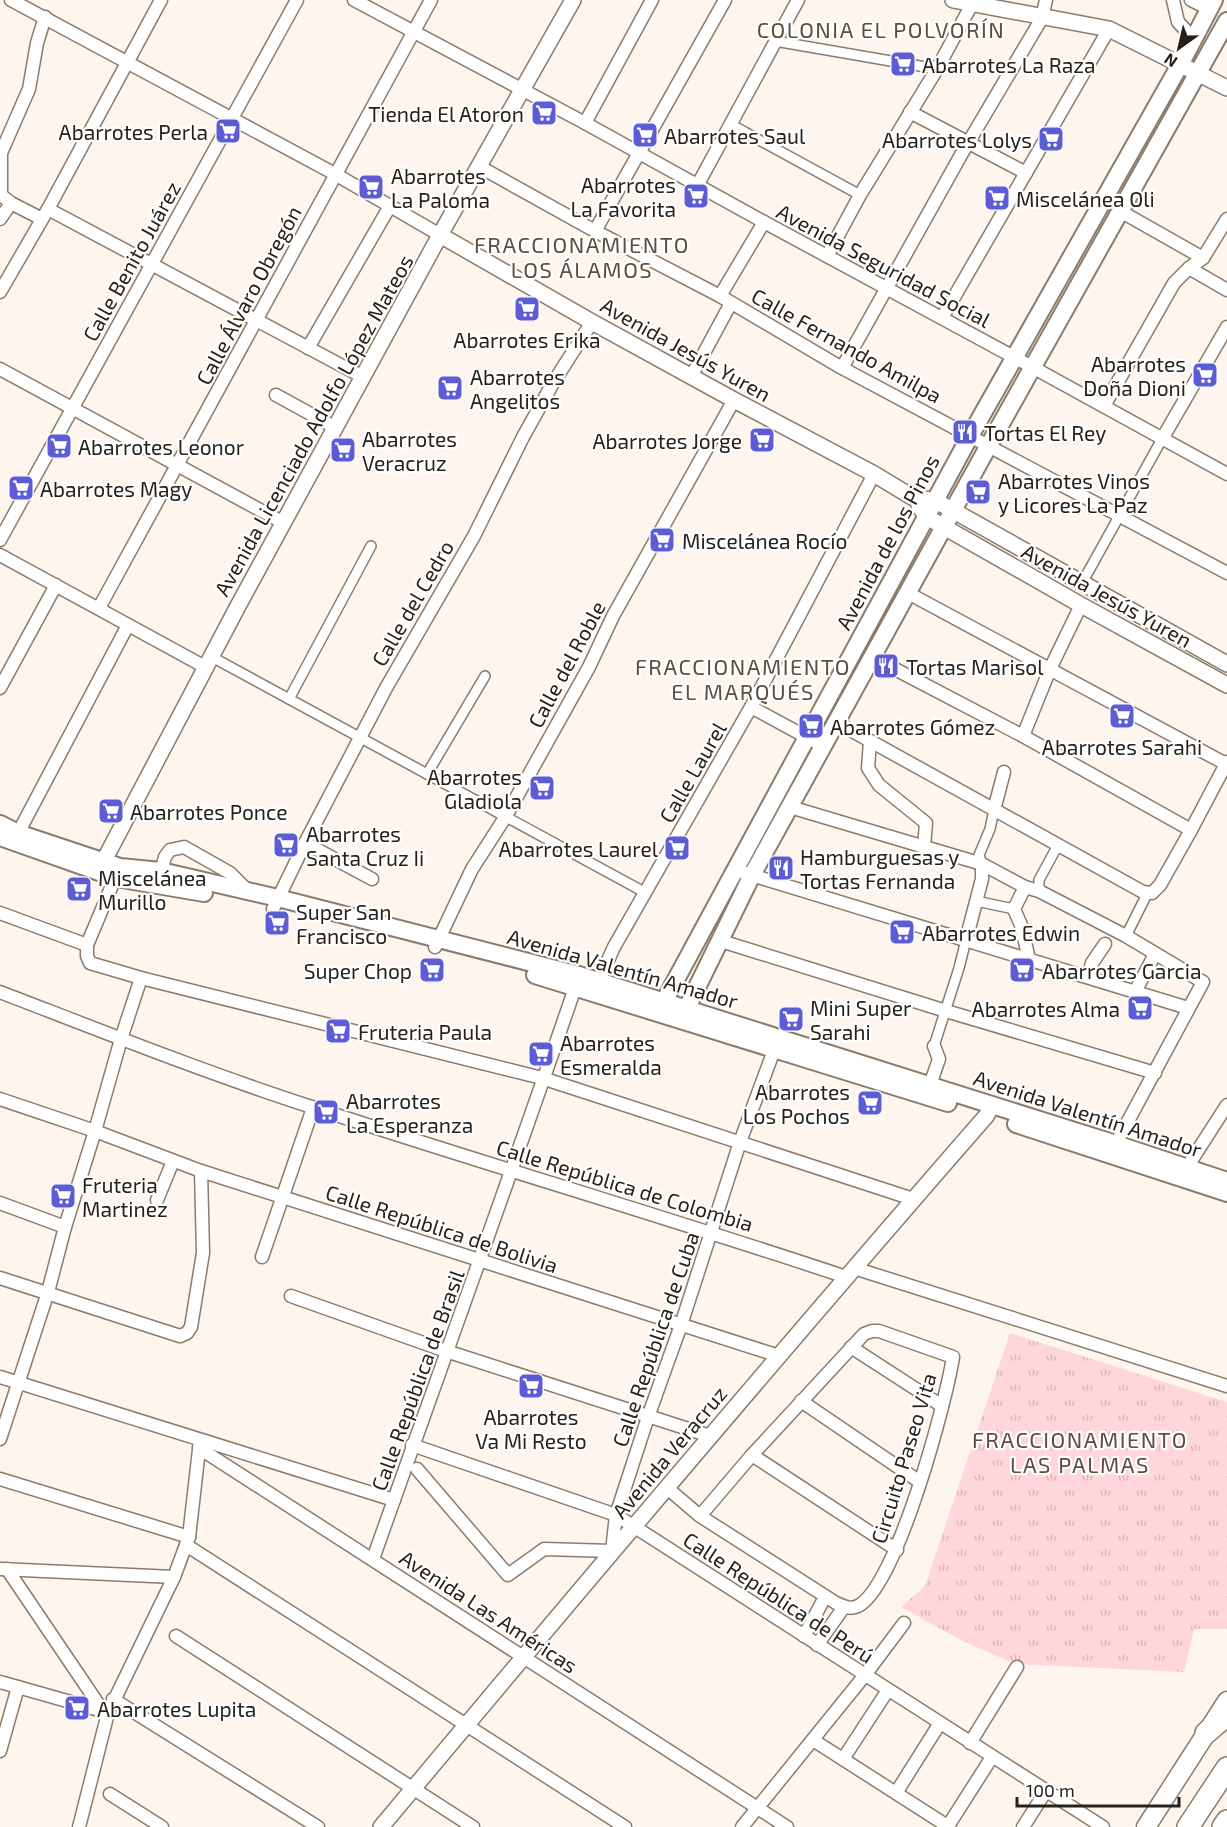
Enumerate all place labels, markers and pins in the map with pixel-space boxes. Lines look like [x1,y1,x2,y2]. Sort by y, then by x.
supermarket icon: Abarrotes La Raza [888,49,918,79]
place label: Abarrotes La Raza [922,52,1095,77]
supermarket icon: Tienda El Atoron [529,98,559,128]
place label: Tienda El Atoron [368,101,524,126]
supermarket icon: Abarrotes Perla [213,116,243,146]
place label: Abarrotes Perla [59,119,208,144]
supermarket icon: Abarrotes Saul [630,120,660,150]
place label: Abarrotes Saul [664,123,806,148]
supermarket icon: Abarrotes Lolys [1036,124,1066,154]
place label: Abarrotes Lolys [882,127,1032,152]
place label: Abarrotes La Paloma [391,163,490,212]
supermarket icon: Abarrotes La Paloma [356,172,386,202]
place label: Abarrotes La Favorita [571,172,676,221]
supermarket icon: Abarrotes La Favorita [681,181,711,211]
supermarket icon: Miscelánea Oli [982,183,1012,213]
place label: Miscelánea Oli [1016,186,1155,211]
supermarket icon: Abarrotes Erika [512,294,542,324]
place label: Abarrotes Erika [453,327,601,352]
place label: Abarrotes Doña Dioni [1083,351,1186,400]
supermarket icon: Abarrotes Doña Dioni [1190,360,1220,390]
place label: Abarrotes Angelitos [470,364,565,413]
supermarket icon: Abarrotes Angelitos [435,373,465,403]
restaurant icon: Tortas El Rey [950,417,980,447]
place label: Tortas El Rey [984,420,1106,445]
supermarket icon: Abarrotes Jorge [747,425,777,455]
place label: Abarrotes Veracruz [362,426,457,475]
place label: Abarrotes Jorge [592,428,742,453]
supermarket icon: Abarrotes Leonor [44,431,74,461]
place label: Abarrotes Leonor [78,434,245,459]
supermarket icon: Abarrotes Veracruz [328,435,358,465]
place label: Abarrotes Vinos y Licores La Paz [998,468,1150,517]
supermarket icon: Abarrotes Magy [6,473,36,503]
place label: Abarrotes Magy [40,476,192,501]
supermarket icon: Abarrotes Vinos y Licores La Paz [963,477,993,507]
supermarket icon: Miscelánea Rocío [647,525,677,555]
place label: Miscelánea Rocío [682,528,847,553]
restaurant icon: Tortas Marisol [871,651,901,681]
place label: Tortas Marisol [906,654,1044,679]
supermarket icon: Abarrotes Sarahi [1107,701,1137,731]
supermarket icon: Abarrotes Gómez [796,711,826,741]
place label: Abarrotes Gómez [830,714,995,739]
place label: Abarrotes Sarahi [1042,734,1202,759]
place label: Abarrotes Gladiola [427,764,522,813]
supermarket icon: Abarrotes Gladiola [527,773,557,803]
supermarket icon: Abarrotes Ponce [96,796,126,826]
place label: Abarrotes Ponce [130,799,287,824]
place label: Abarrotes Santa Cruz Ii [306,821,424,870]
supermarket icon: Abarrotes Santa Cruz Ii [271,830,301,860]
supermarket icon: Abarrotes Laurel [662,833,692,863]
place label: Abarrotes Laurel [498,836,659,861]
place label: Hamburguesas y Tortas Fernanda [800,844,959,893]
restaurant icon: Hamburguesas y Tortas Fernanda [766,853,796,883]
place label: Miscelánea Murillo [98,865,206,914]
supermarket icon: Miscelánea Murillo [64,874,94,904]
place label: Super San Francisco [296,899,391,948]
supermarket icon: Super San Francisco [262,908,292,938]
supermarket icon: Abarrotes Edwin [887,917,917,947]
place label: Abarrotes Edwin [922,920,1080,945]
supermarket icon: Super Chop [417,955,447,985]
supermarket icon: Abarrotes Garcia [1007,955,1037,985]
place label: Super Chop [304,958,412,983]
place label: Abarrotes Garcia [1042,958,1202,983]
supermarket icon: Abarrotes Alma [1125,993,1155,1023]
place label: Mini Super Sarahi [810,995,912,1044]
place label: Abarrotes Alma [972,996,1120,1021]
supermarket icon: Mini Super Sarahi [776,1004,806,1034]
supermarket icon: Fruteria Paula [323,1016,353,1046]
place label: Fruteria Paula [358,1019,492,1044]
place label: Abarrotes Esmeralda [560,1030,662,1079]
supermarket icon: Abarrotes Esmeralda [526,1039,556,1069]
place label: Abarrotes Los Pochos [743,1079,850,1128]
place label: Abarrotes La Esperanza [346,1088,473,1137]
supermarket icon: Abarrotes Los Pochos [855,1088,885,1118]
supermarket icon: Abarrotes La Esperanza [311,1097,341,1127]
place label: Fruteria Martinez [82,1172,168,1221]
supermarket icon: Fruteria Martinez [48,1181,78,1211]
supermarket icon: Abarrotes Va Mi Resto [516,1371,546,1401]
place label: Abarrotes Va Mi Resto [475,1404,587,1453]
supermarket icon: Abarrotes Lupita [62,1693,92,1723]
place label: Abarrotes Lupita [97,1696,256,1721]

